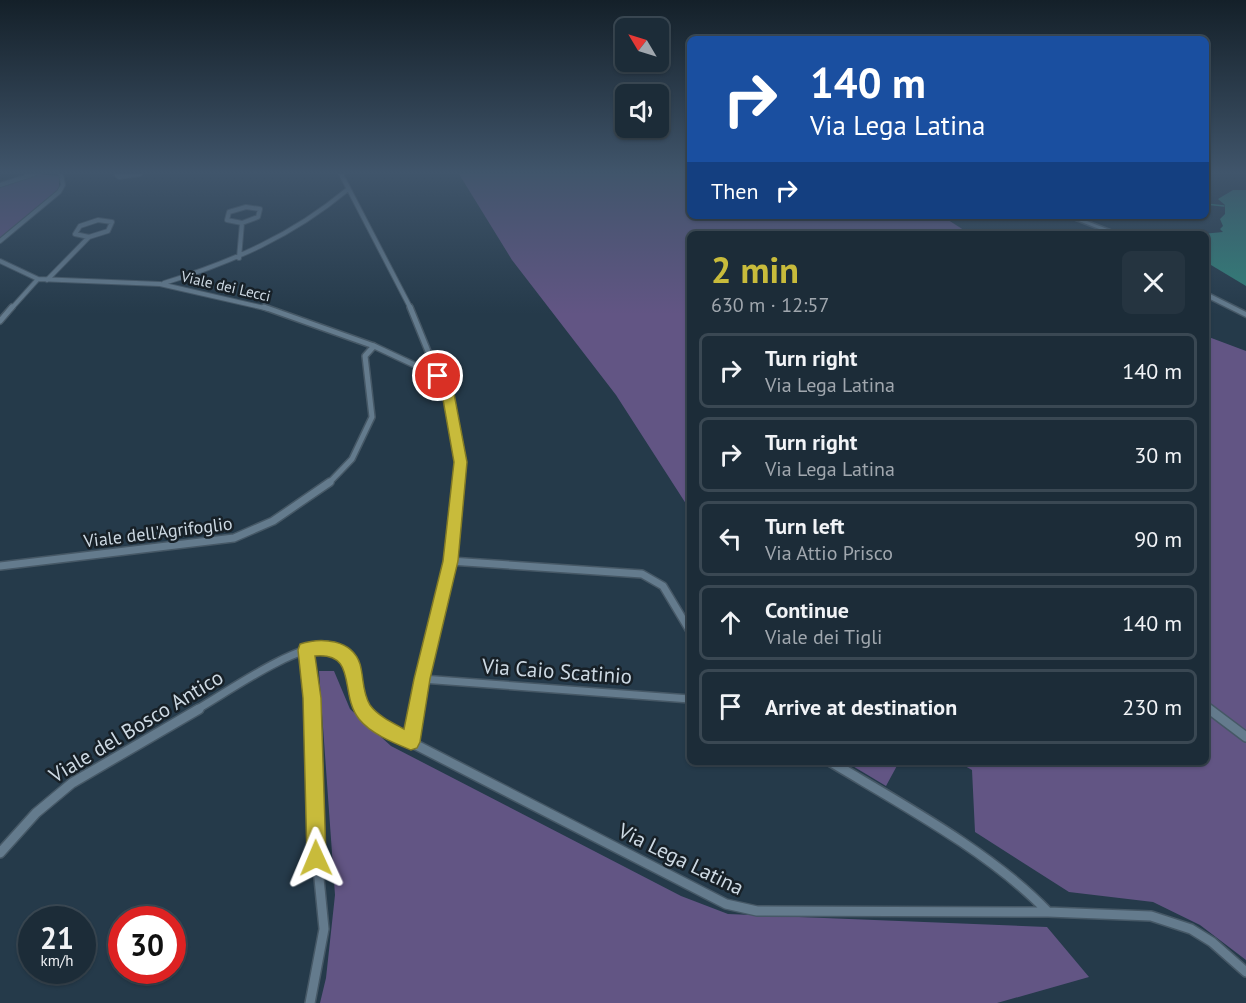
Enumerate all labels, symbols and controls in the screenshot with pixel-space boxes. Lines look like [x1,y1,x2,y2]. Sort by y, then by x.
north arrow [615,18,669,72]
map controls [615,18,669,138]
text: 140 m [810,55,926,110]
icon: right [711,60,789,138]
button: sound [615,84,669,138]
text: Via Lega Latina [810,108,985,142]
icon: right [770,174,803,207]
text: Then [711,177,758,205]
text: 2 min [711,246,799,293]
button: close [1122,251,1185,314]
street label: Viale dei Lecci [178,266,273,306]
text: 630 m · 12:57 [711,292,829,318]
text: Turn right [765,344,857,372]
pin [412,350,463,401]
icon: right [714,354,747,387]
text: 140 m [1122,357,1182,385]
icon: arrive [421,359,454,392]
text: Via Lega Latina [765,372,895,398]
text: Turn right [765,428,857,456]
icon: right [714,438,747,471]
text: 30 m [1134,441,1182,469]
text: Via Lega Latina [765,456,895,482]
street label: Viale dell'Agrifoglio [81,511,234,553]
text: Turn left [765,512,845,540]
icon: left [714,522,747,555]
text: 90 m [1134,525,1182,553]
text: Via Attio Prisco [765,540,893,566]
text: Continue [765,596,849,624]
icon: ahead [714,606,747,639]
text: 140 m [1122,609,1182,637]
text: Viale dei Tigli [765,624,882,650]
street label: Via Caio Scatinio [480,652,633,690]
street label: Viale del Bosco Antico [43,663,228,789]
icon: arrive [714,690,747,723]
text: Arrive at destination [765,693,957,721]
text: 230 m [1122,693,1182,721]
street label: Via Lega Latina [613,817,748,901]
position arrow [284,826,348,890]
speed limit sign: 30 [108,906,186,984]
text: 21 [40,918,74,957]
text: km/h [41,951,73,970]

